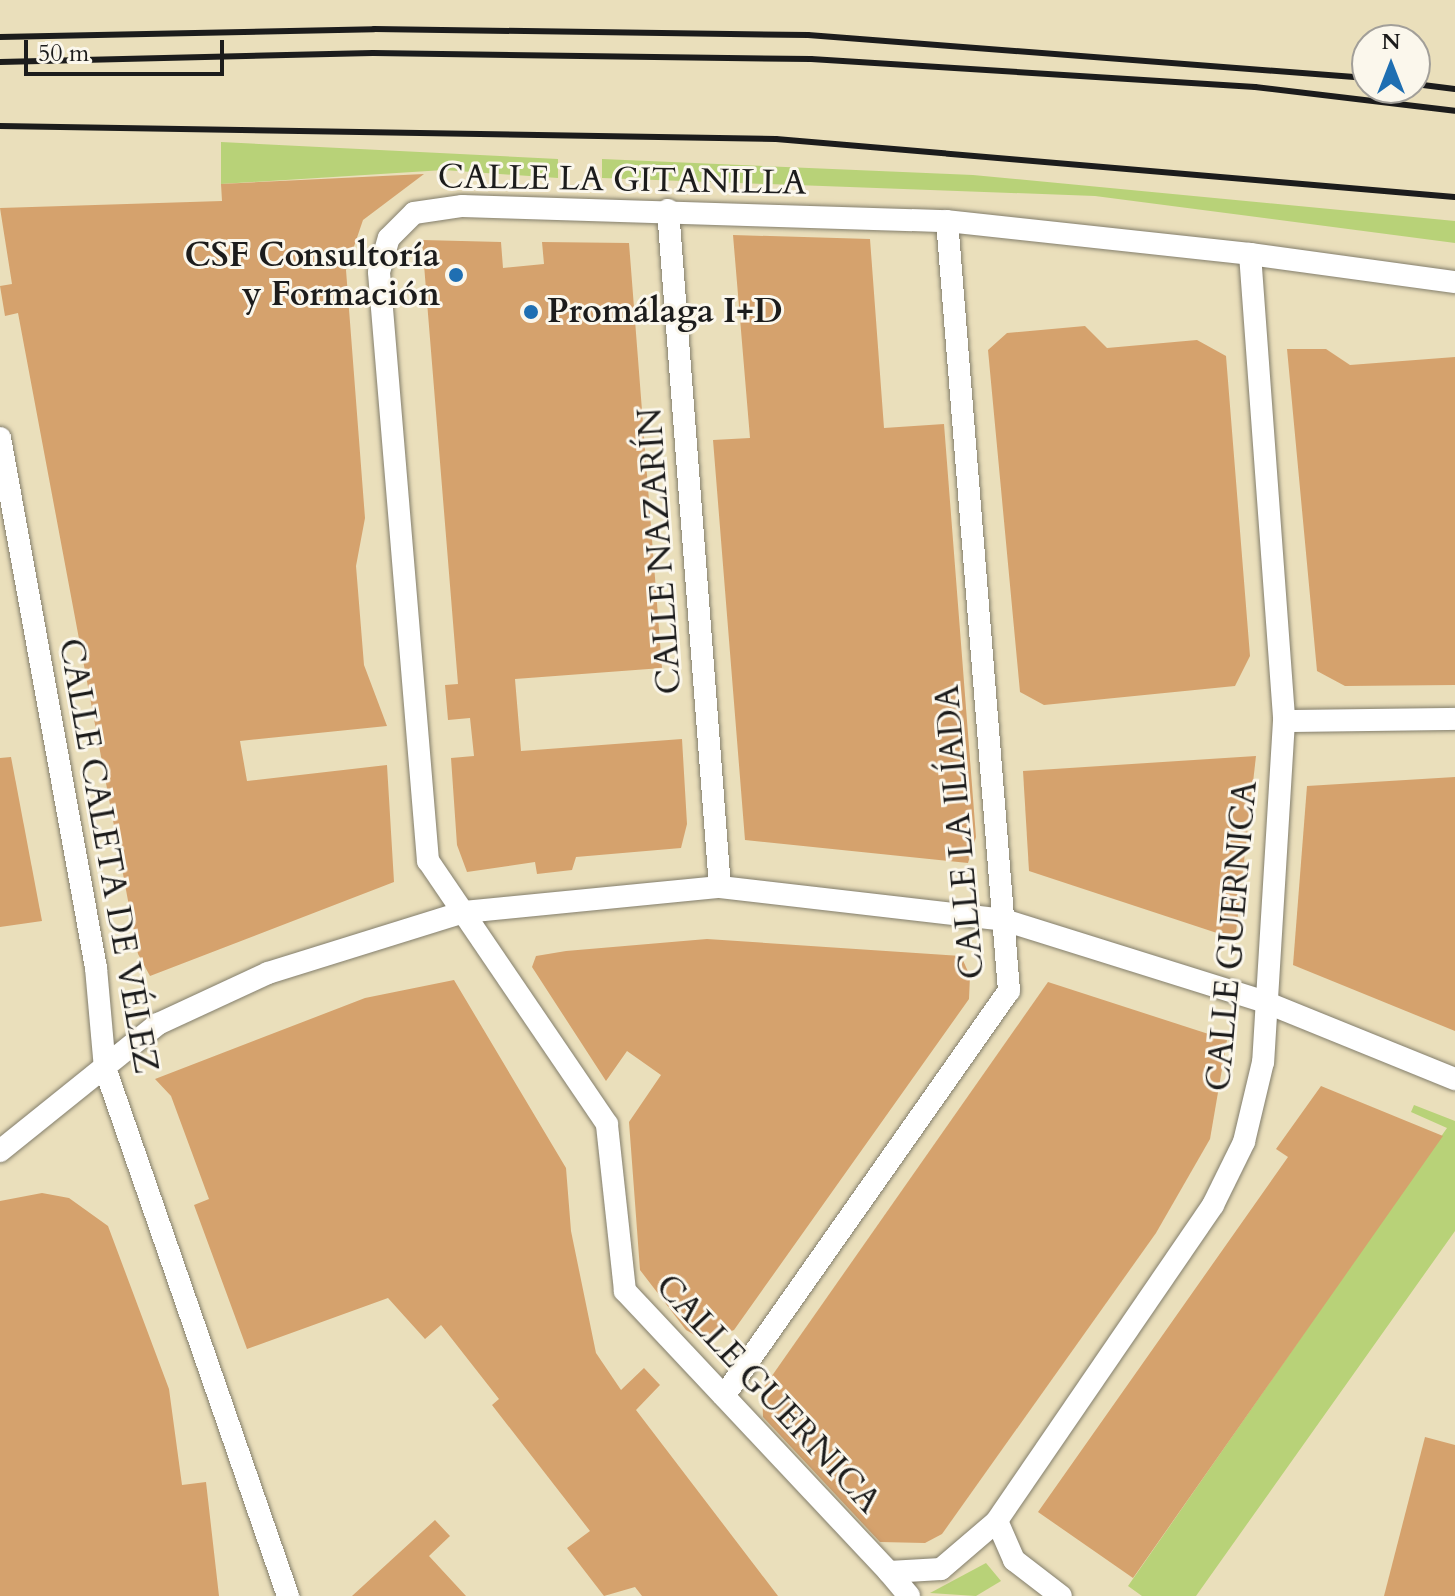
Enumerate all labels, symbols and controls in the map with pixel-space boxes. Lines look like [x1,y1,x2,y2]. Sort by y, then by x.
scale bar [28,24,228,74]
north arrow [1351,24,1431,104]
text: N [1381,27,1401,57]
text: 50 m [38,37,89,70]
street label: CALLE LA GITANILLA [437,156,807,204]
place label: CSF Consultoría y Formación [184,235,440,314]
marker: CSF Consultoría y Formación [447,266,465,284]
place label: Promálaga I+D [547,292,783,332]
marker: Promálaga I+D [522,303,540,321]
street label: CALLE NAZARÍN [630,406,690,696]
street label: CALLE CALETA DE VÉLEZ [50,635,166,1077]
street label: CALLE LA ILÍADA [927,683,993,981]
street label: CALLE GUERNICA [1198,779,1266,1093]
street label: CALLE GUERNICA [647,1266,889,1522]

